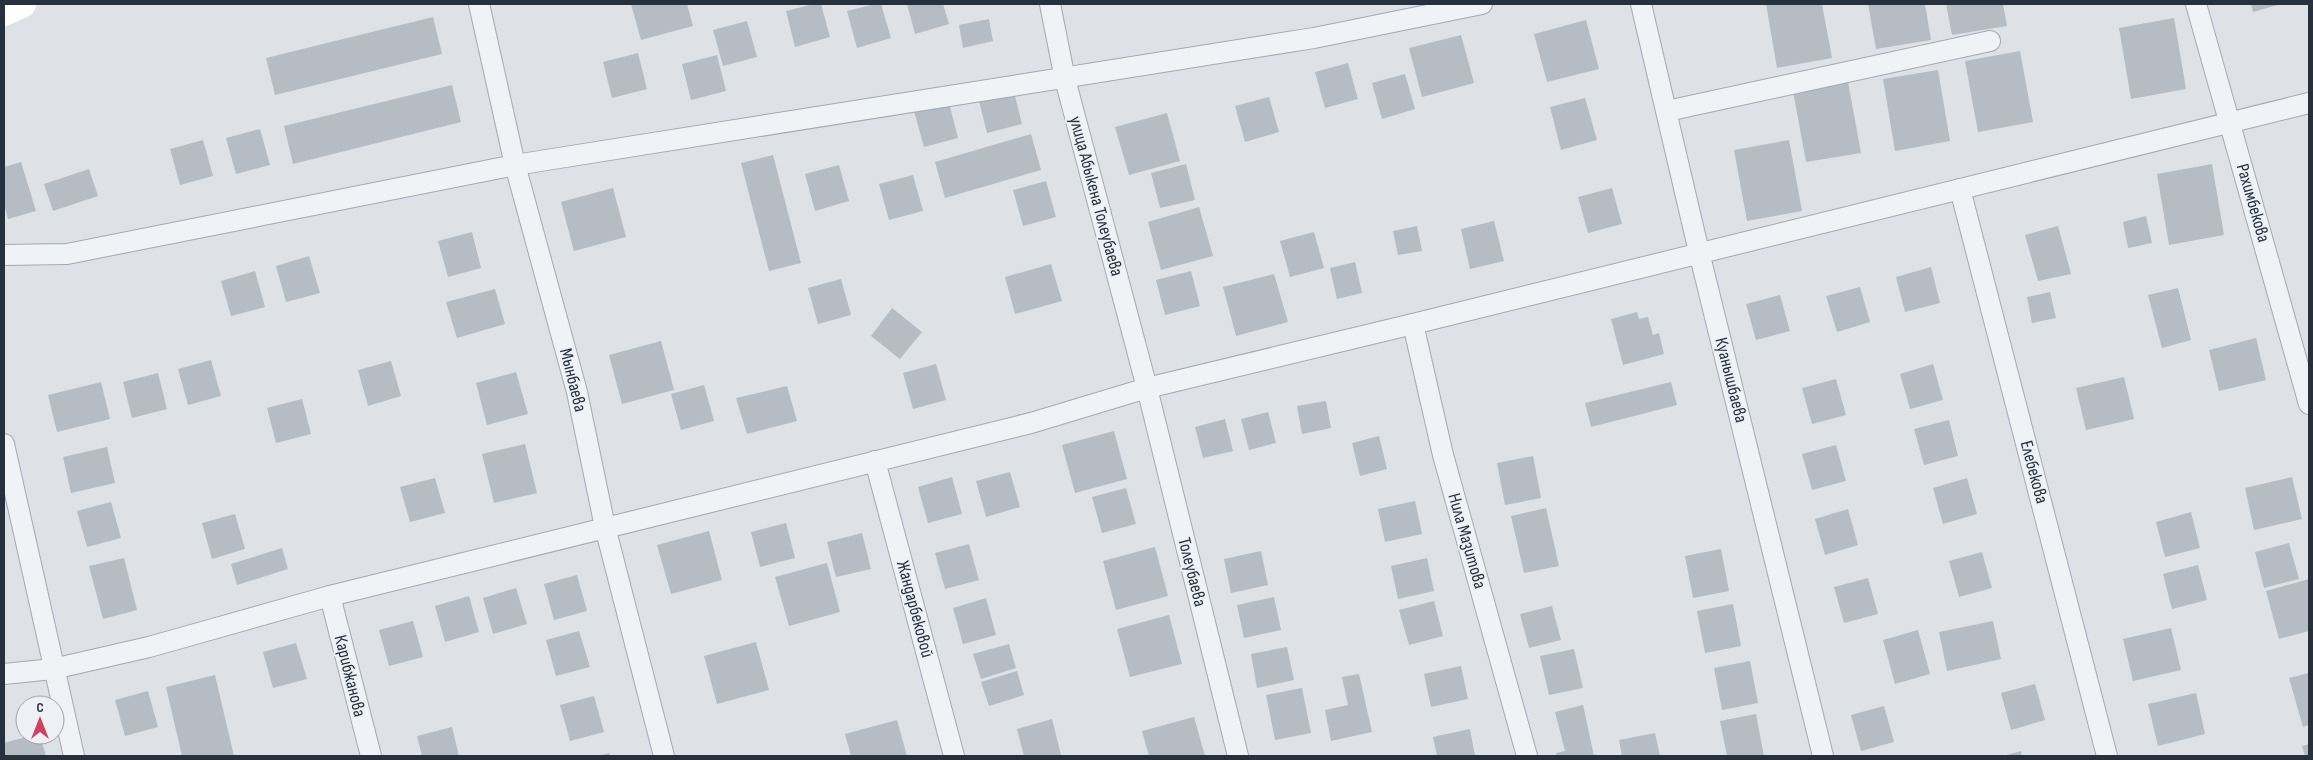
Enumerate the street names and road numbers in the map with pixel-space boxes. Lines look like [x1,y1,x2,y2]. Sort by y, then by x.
street label: улица Абыкена Толеубаева [1065,114,1127,278]
street label: Рахимбекова [2232,161,2274,245]
street label: Куанышбаева [1710,335,1752,425]
street label: Мынбаева [555,346,591,414]
street label: Елебекова [2016,438,2052,506]
street label: Нила Мазитова [1443,491,1491,591]
street label: Толеубаева [1173,535,1211,609]
street label: Жандарбековой [892,558,938,660]
street label: Карибжанова [330,633,370,719]

